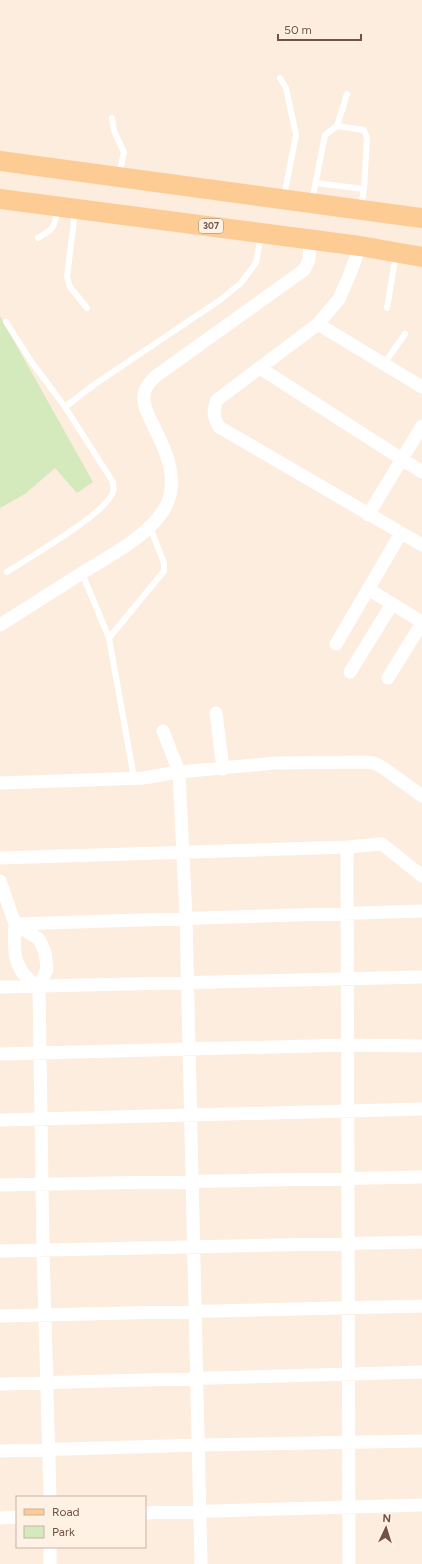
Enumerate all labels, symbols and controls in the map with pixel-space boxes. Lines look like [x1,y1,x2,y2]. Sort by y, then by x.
scale bar [278,16,361,42]
text: 50 m [284,23,312,37]
road number: 307 [199,219,223,233]
legend [16,1496,146,1548]
text: Road [52,1505,80,1519]
north arrow [366,1508,406,1548]
text: N [382,1512,391,1525]
text: Park [52,1525,75,1539]

